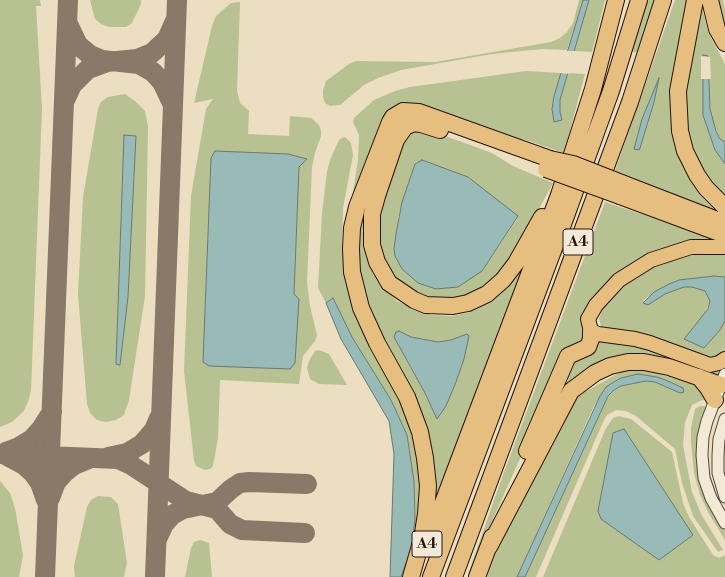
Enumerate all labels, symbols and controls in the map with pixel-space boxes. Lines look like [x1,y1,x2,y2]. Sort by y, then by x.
road number: A4 [563,229,593,255]
road number: A4 [412,531,442,557]

